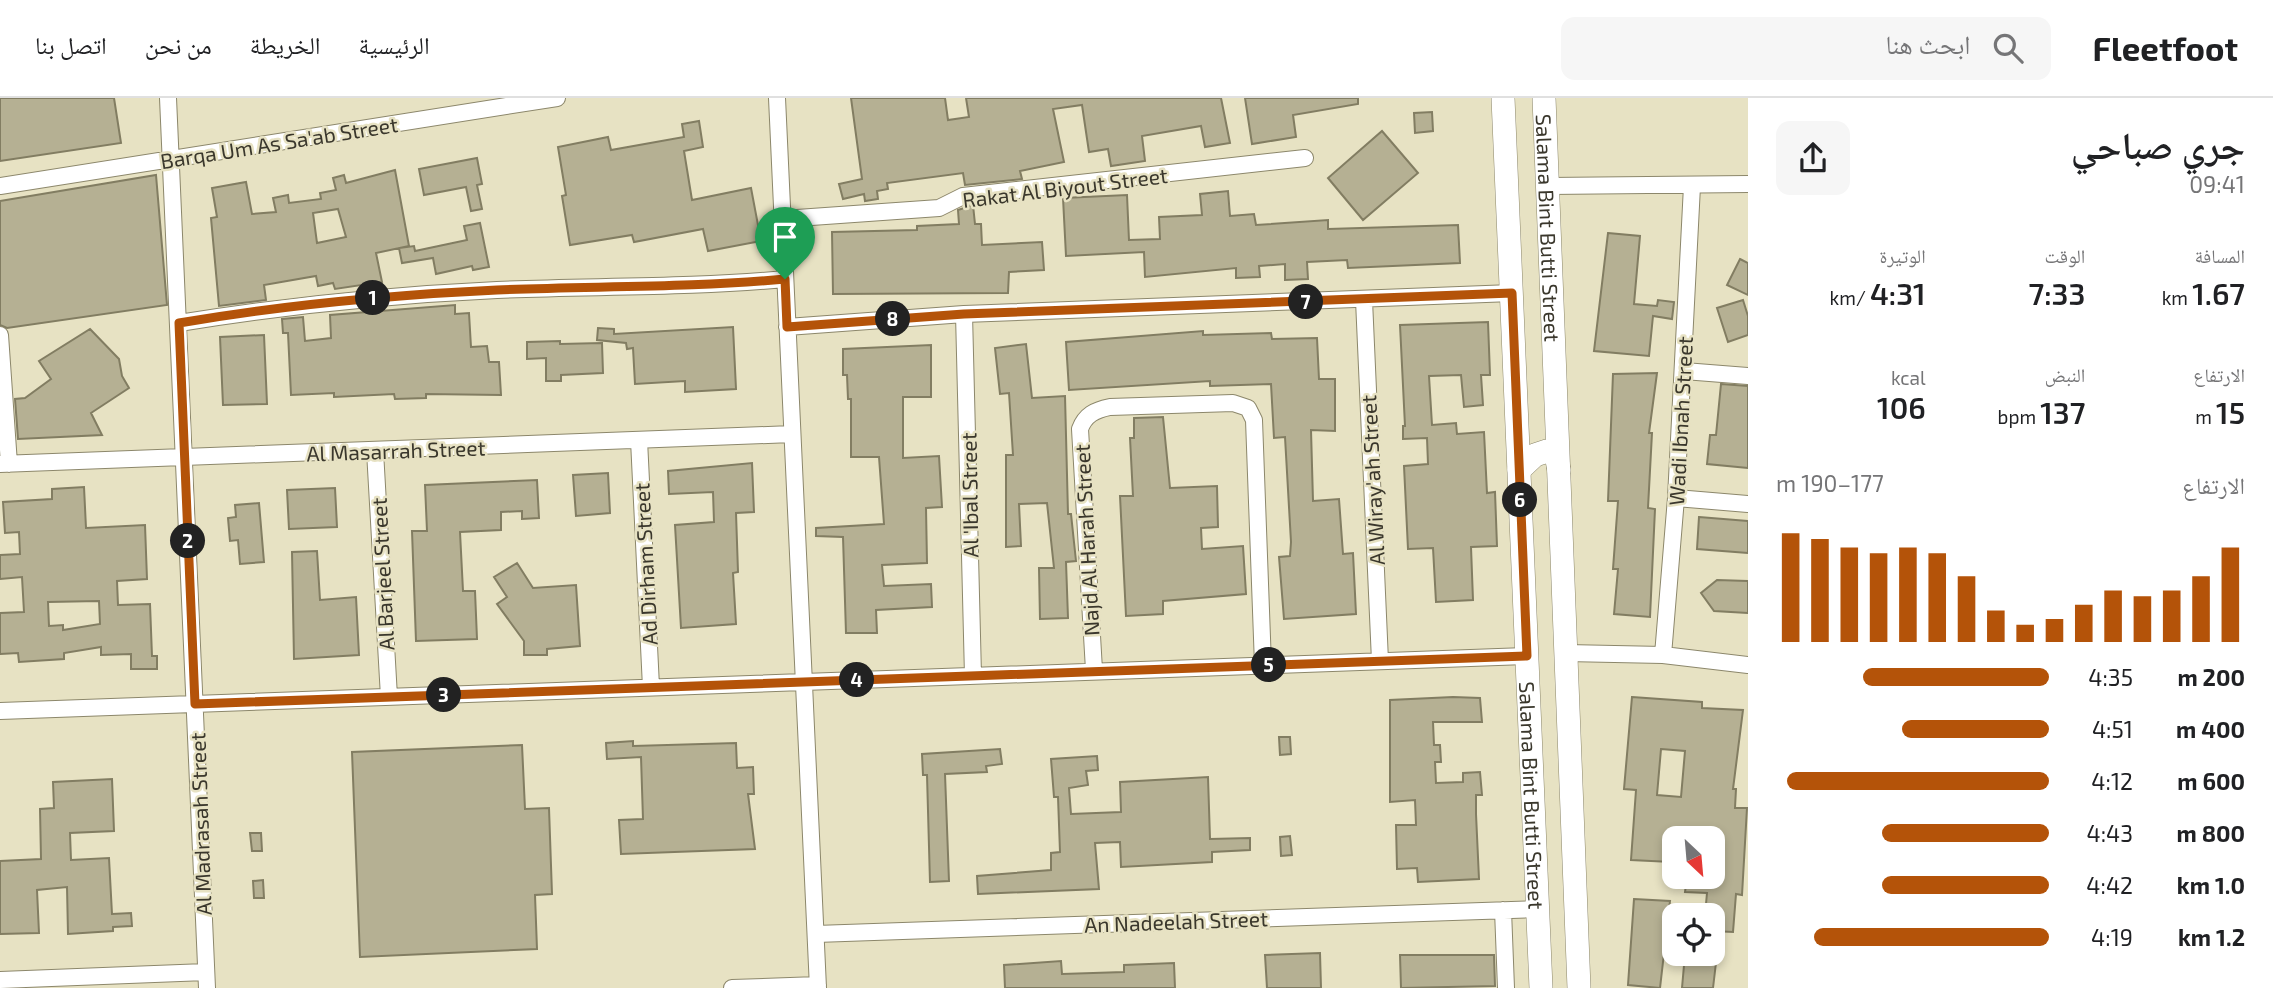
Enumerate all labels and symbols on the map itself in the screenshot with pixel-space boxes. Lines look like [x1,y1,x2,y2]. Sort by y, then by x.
street label: Barqa Um As Sa'ab Street [159,111,399,173]
street label: Salama Bint Butti Street [1532,113,1566,342]
street label: Rakat Al Biyout Street [961,162,1169,212]
pin [755,207,815,279]
pin: 1 [356,280,390,316]
pin: 7 [1288,284,1324,320]
pin: 8 [876,302,910,336]
street label: Wadi Ibnah Street [1663,336,1697,506]
street label: Al Wiray'ah Street [1355,394,1389,566]
street label: Al 'Ibal Street [955,432,983,558]
street label: Al Masarrah Street [306,434,486,466]
street label: Najd Al Harah Street [1068,443,1105,637]
street label: Ad Dirham Street [628,482,662,646]
pin: 6 [1502,482,1538,518]
street label: Al Barjeel Street [366,497,399,651]
pin: 2 [170,524,206,558]
pin: 5 [1252,648,1286,682]
pin: 4 [840,662,874,698]
pin: 3 [426,678,462,712]
street label: Salama Bint Butti Street [1515,681,1550,910]
street label: Al Madrasah Street [184,732,216,916]
north arrow [1662,826,1726,889]
street label: An Nadeelah Street [1084,905,1268,937]

